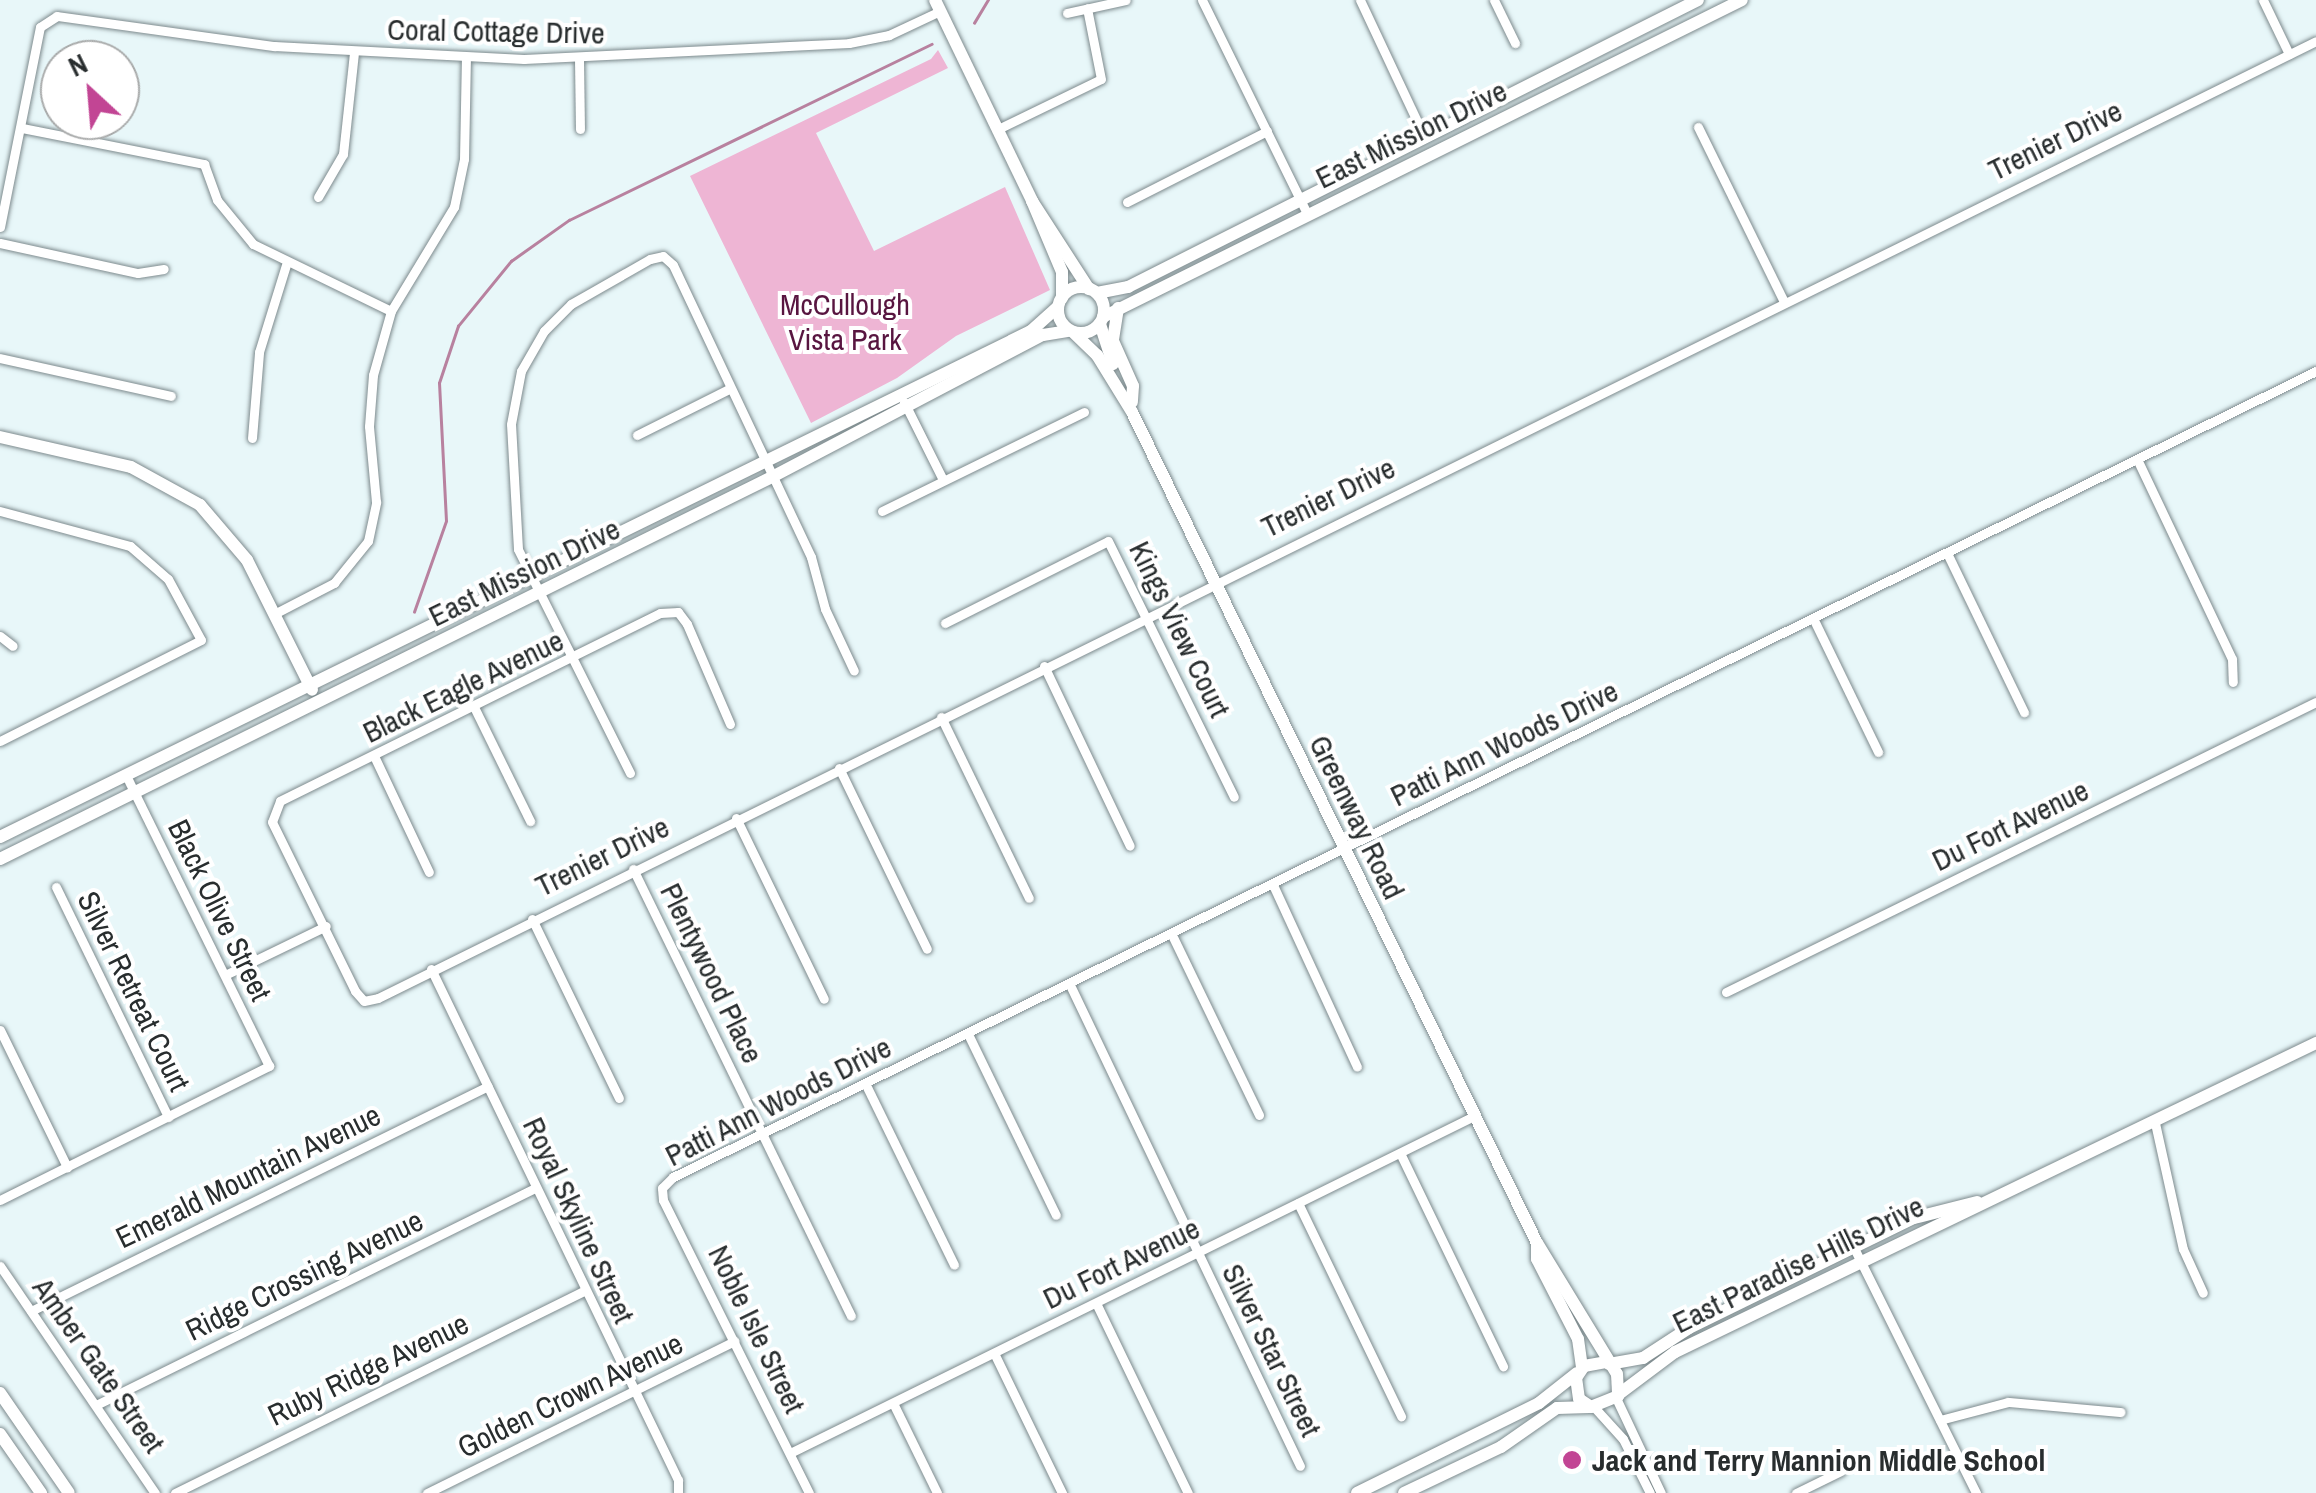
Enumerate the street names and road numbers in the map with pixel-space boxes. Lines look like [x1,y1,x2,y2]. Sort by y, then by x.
street label: Coral Cottage Drive [387,11,605,51]
street label: East Mission Drive [1310,72,1512,196]
street label: Trenier Drive [1982,92,2128,188]
street label: Trenier Drive [1255,449,1401,545]
street label: East Mission Drive [423,510,625,634]
street label: Kings View Court [1122,535,1238,723]
street label: Black Eagle Avenue [356,622,570,750]
street label: Patti Ann Woods Drive [1384,672,1624,814]
street label: Greenway Road [1302,729,1412,905]
street label: Du Fort Avenue [1925,771,2095,879]
street label: Trenier Drive [529,808,675,904]
street label: Black Olive Street [161,814,279,1006]
street label: Plentywood Place [653,877,771,1069]
street label: Silver Retreat Court [70,885,198,1097]
street label: Patti Ann Woods Drive [659,1028,897,1174]
street label: Emerald Mountain Avenue [109,1096,387,1256]
street label: Royal Skyline Street [516,1111,642,1329]
street label: East Paradise Hills Drive [1667,1188,1929,1340]
street label: Ridge Crossing Avenue [179,1202,429,1348]
street label: Du Fort Avenue [1036,1209,1206,1317]
street label: Noble Isle Street [701,1239,813,1419]
street label: Silver Star Street [1215,1258,1329,1442]
street label: Amber Gate Street [25,1271,173,1459]
street label: Ruby Ridge Avenue [261,1305,475,1433]
street label: Golden Crown Avenue [451,1325,689,1465]

